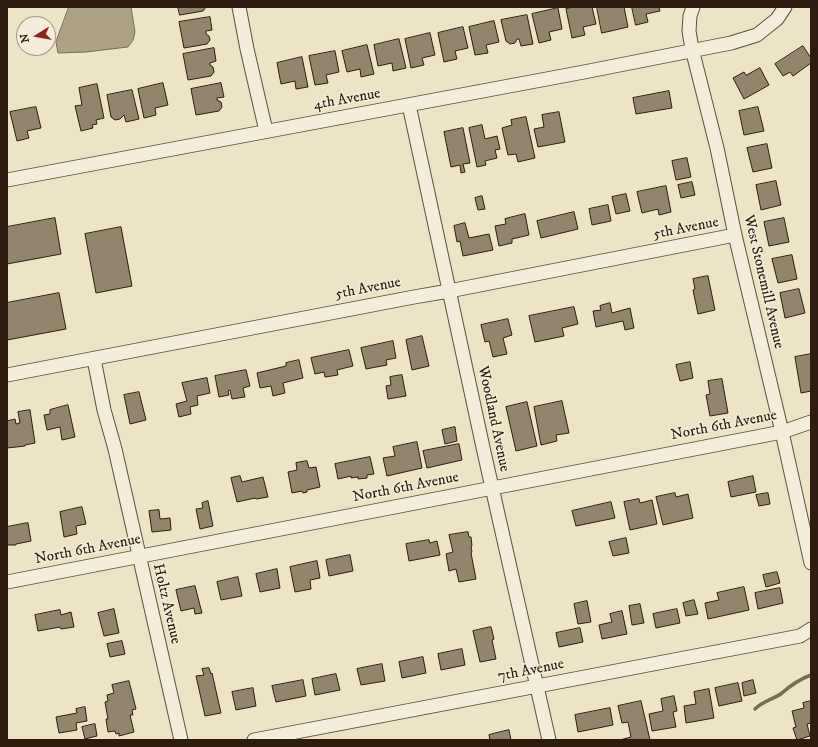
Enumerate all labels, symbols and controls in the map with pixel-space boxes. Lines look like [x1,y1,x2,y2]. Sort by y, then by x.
north arrow [16,16,56,56]
text: N [17,32,33,44]
street label: 4th Avenue [312,85,382,115]
street label: West Stonemill Avenue [739,213,787,351]
street label: 5th Avenue [652,214,720,244]
street label: 5th Avenue [334,274,402,304]
street label: Woodland Avenue [473,364,513,474]
street label: North 6th Avenue [669,407,779,445]
street label: North 6th Avenue [351,469,461,507]
street label: North 6th Avenue [33,531,143,569]
street label: Holtz Avenue [148,562,184,646]
street label: 7th Avenue [496,656,566,686]

